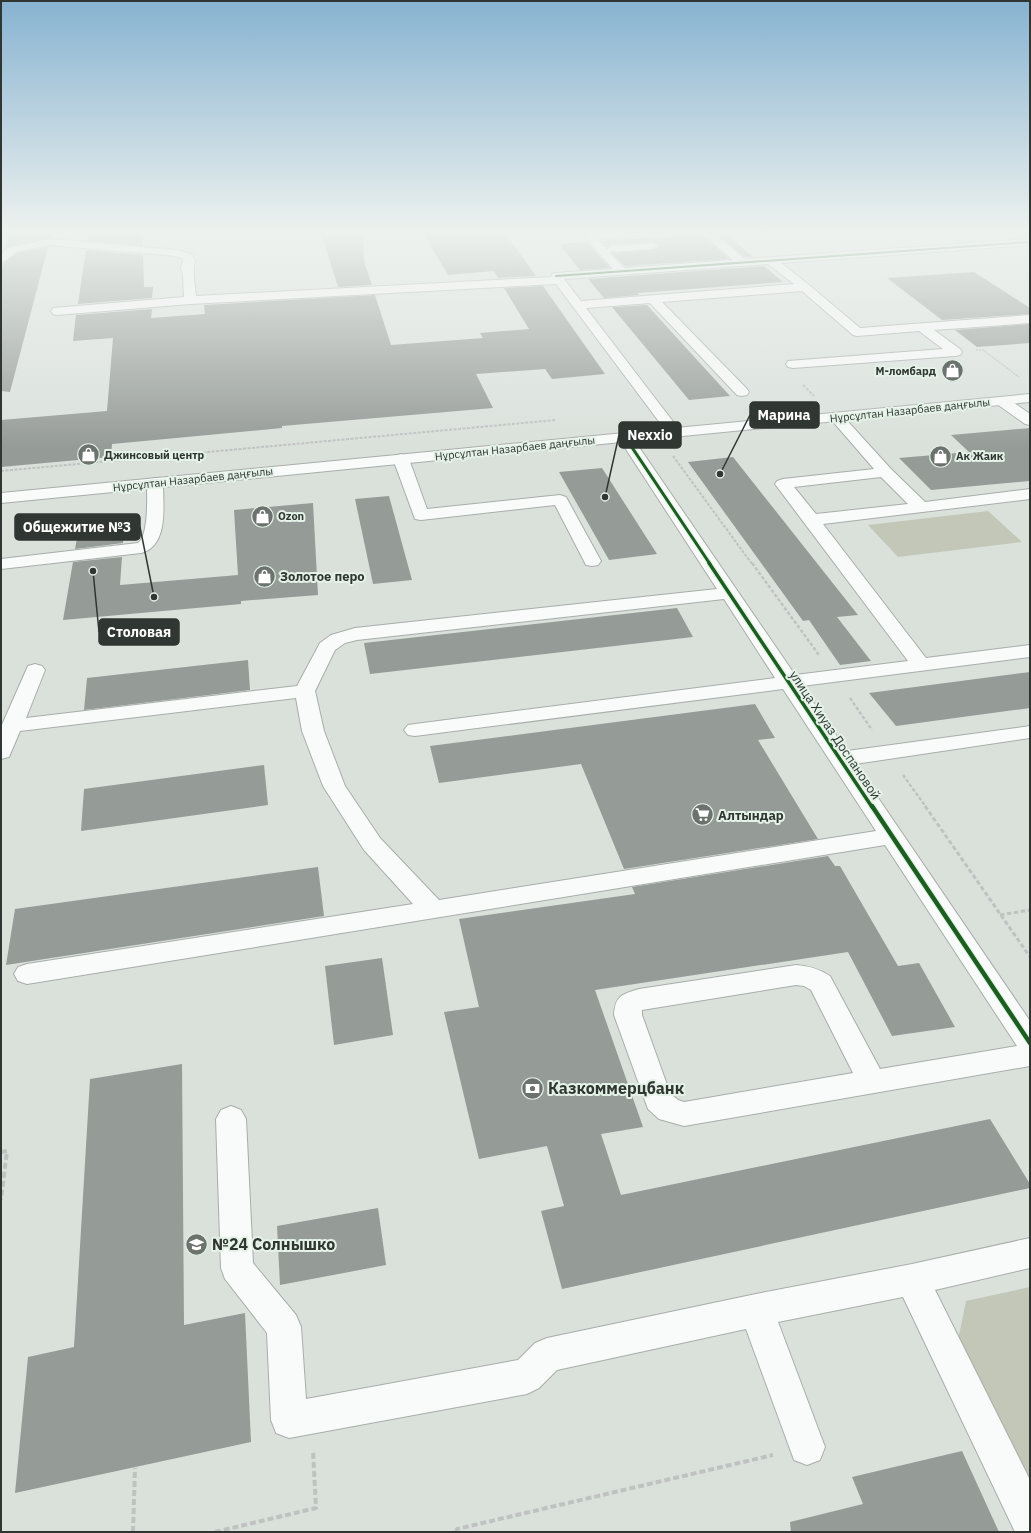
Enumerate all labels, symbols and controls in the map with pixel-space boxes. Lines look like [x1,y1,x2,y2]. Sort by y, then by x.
shop icon: М-ломбард [939,358,965,384]
place label: М-ломбард [876,364,937,378]
street label: Нұрсұлтан Назарбаев даңғылы [829,395,991,425]
callout: Марина [750,402,819,428]
text: Марина [757,406,811,424]
callout: Nexxio [619,422,681,448]
text: Nexxio [627,426,673,444]
street label: Нұрсұлтан Назарбаев даңғылы [434,433,596,463]
shop icon: Джинсовый центр [76,442,102,468]
shop icon: Ак Жаик [927,443,953,469]
place label: Джинсовый центр [104,448,205,462]
place label: Ак Жаик [956,449,1004,463]
street label: Нұрсұлтан Назарбаев даңғылы [112,464,274,494]
shop icon: Ozon [250,503,276,529]
place label: Ozon [278,509,304,523]
callout: Общежитие №3 [15,514,140,540]
text: Общежитие №3 [23,518,131,536]
shop icon: Золотое перо [252,563,278,589]
place label: Золотое перо [280,568,365,585]
callout: Столовая [99,619,179,645]
text: Столовая [107,623,171,641]
street label: улица Хиуаз Доспановой [785,667,885,803]
supermarket icon: Алтындар [690,802,716,828]
place label: Алтындар [718,807,784,824]
bank icon: Казкоммерцбанк [519,1075,545,1101]
place label: Казкоммерцбанк [548,1078,684,1098]
school or university icon: №24 Солнышко [184,1231,210,1257]
place label: №24 Солнышко [212,1234,335,1254]

